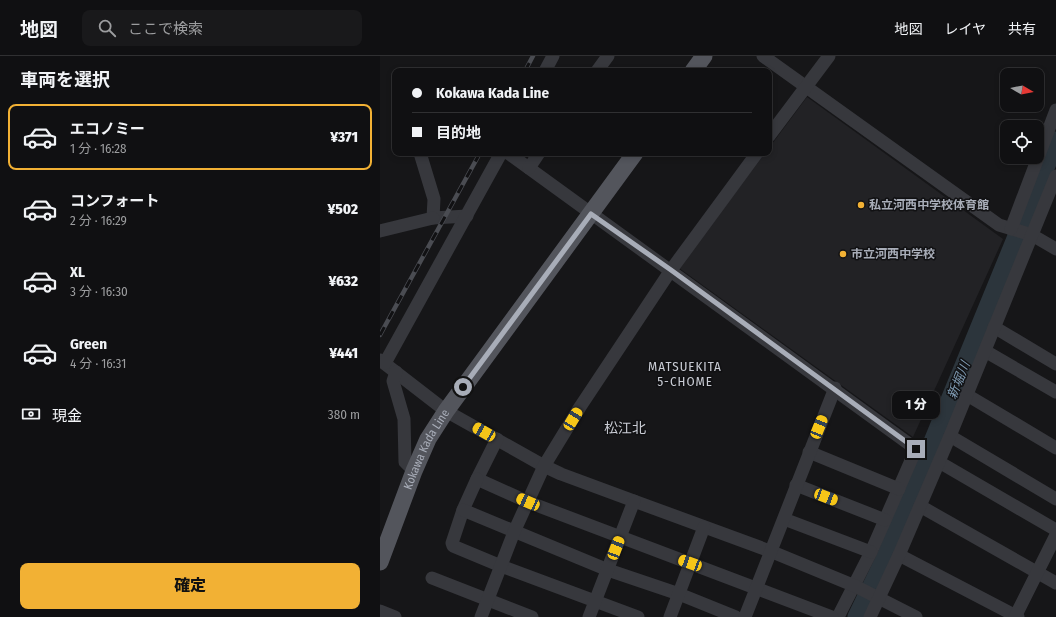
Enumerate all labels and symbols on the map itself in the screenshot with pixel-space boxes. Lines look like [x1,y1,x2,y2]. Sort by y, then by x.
north arrow [1000,68,1044,112]
place label: 私立河西中学校体育館 [869,198,989,212]
marker: 私立河西中学校体育館 [856,200,866,210]
place label: 市立河西中学校 [851,247,935,261]
marker: 市立河西中学校 [838,249,848,259]
water label: 新堀川 [944,357,973,401]
district label: MATSUEKITA 5-CHOME [648,359,722,389]
route start [454,378,472,396]
callout: 1 分 [892,391,940,419]
car [562,406,584,432]
street label: Kokawa Kada Line [401,407,452,491]
car [809,414,829,440]
district label: 松江北 [604,420,646,437]
car [471,421,497,443]
route end [907,440,925,458]
car [813,487,839,507]
car [515,492,541,512]
car [606,535,626,561]
car [677,553,703,573]

